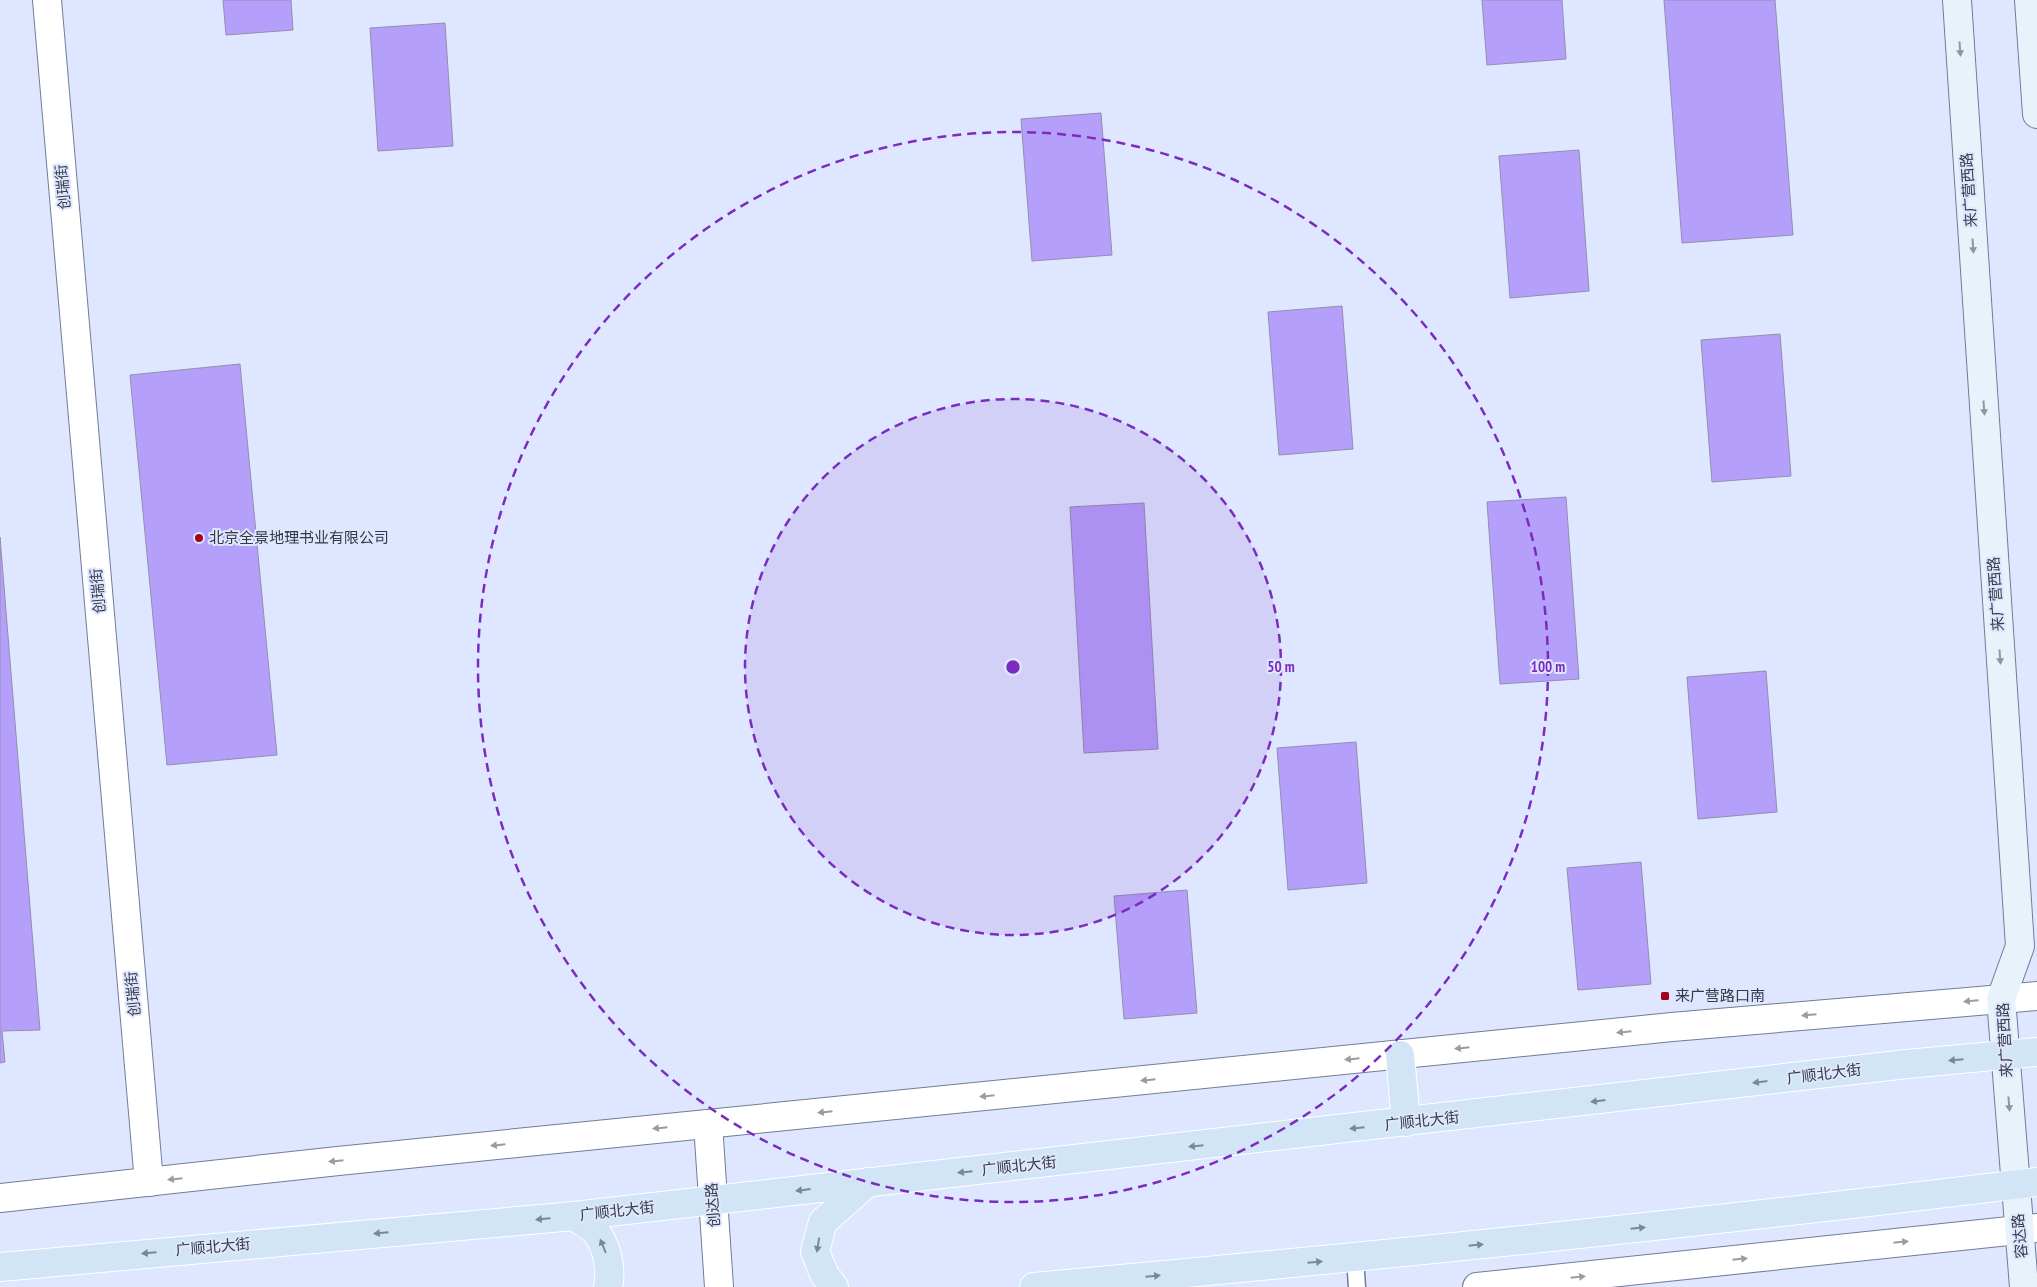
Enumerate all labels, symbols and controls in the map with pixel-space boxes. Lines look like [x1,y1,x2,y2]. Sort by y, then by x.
one-way arrow [1956,41,1964,57]
street label: 来广营西路 [1956,152,1981,228]
street label: 创瑞街 [51,164,74,210]
one-way arrow [1969,238,1977,254]
one-way arrow [1980,400,1988,416]
place label: 北京全景地理书业有限公司 [209,528,389,547]
marker: 北京全景地理书业有限公司 [193,532,205,544]
street label: 来广营西路 [1983,556,2008,632]
street label: 创瑞街 [86,568,109,614]
one-way arrow [1997,650,2005,666]
text: 50 m [1267,657,1295,676]
text: 100 m [1531,657,1565,676]
centre of rings [1004,658,1022,676]
street label: 创瑞街 [121,971,144,1017]
place label: 来广营路口南 [1675,986,1765,1005]
marker: 来广营路口南 [1659,990,1671,1002]
one-way arrow [1963,998,1979,1006]
street label: 来广营西路 [1993,1002,2016,1078]
one-way arrow [1801,1011,1817,1019]
one-way arrow [1615,1028,1631,1036]
one-way arrow [1454,1045,1470,1053]
one-way arrow [1344,1055,1360,1063]
one-way arrow [1948,1056,1964,1064]
street label: 广顺北大街 [1786,1060,1862,1088]
one-way arrow [1140,1076,1156,1084]
one-way arrow [1752,1078,1768,1086]
one-way arrow [978,1092,994,1100]
one-way arrow [2005,1096,2013,1112]
one-way arrow [1590,1097,1606,1105]
street label: 广顺北大街 [1384,1107,1460,1134]
one-way arrow [817,1108,833,1116]
one-way arrow [1349,1124,1365,1132]
one-way arrow [651,1125,667,1133]
one-way arrow [490,1141,506,1149]
one-way arrow [1188,1142,1204,1150]
street label: 广顺北大街 [981,1152,1057,1179]
one-way arrow [328,1157,344,1165]
one-way arrow [957,1168,973,1176]
one-way arrow [167,1175,183,1183]
street label: 创达路 [701,1182,724,1228]
one-way arrow [795,1186,811,1194]
street label: 广顺北大街 [579,1197,655,1224]
street label: 容达路 [2008,1213,2031,1259]
one-way arrow [534,1215,550,1223]
one-way arrow [1630,1224,1646,1232]
one-way arrow [373,1229,389,1237]
street label: 广顺北大街 [175,1234,251,1259]
one-way arrow [813,1238,821,1254]
one-way arrow [1894,1238,1910,1246]
one-way arrow [598,1239,606,1253]
one-way arrow [1469,1241,1485,1249]
one-way arrow [141,1249,157,1257]
one-way arrow [1732,1255,1748,1263]
one-way arrow [1307,1257,1323,1265]
one-way arrow [1145,1272,1161,1280]
one-way arrow [1570,1272,1586,1280]

